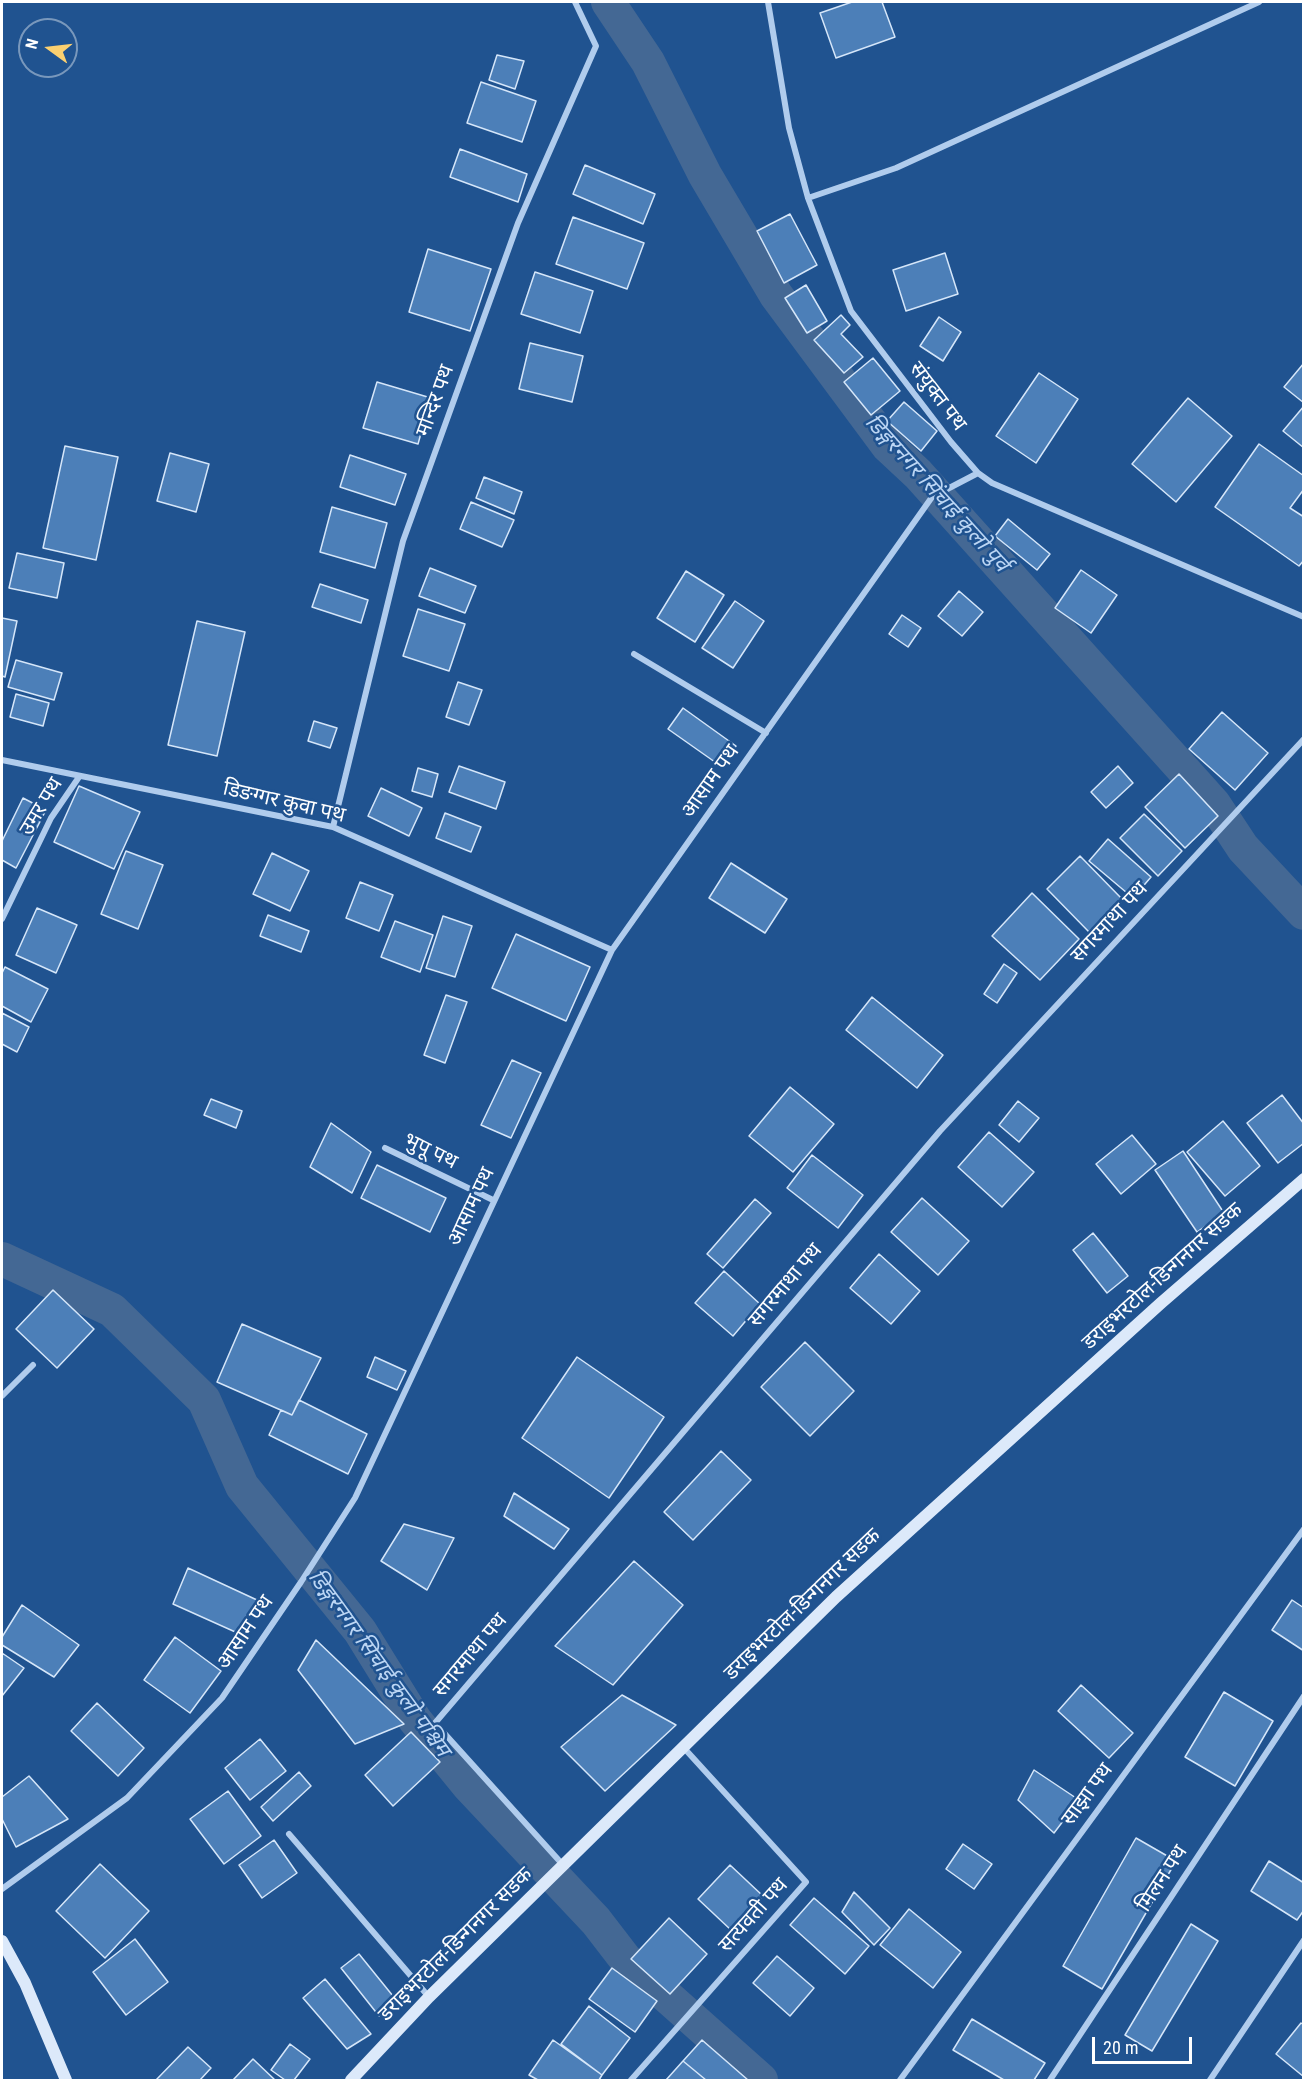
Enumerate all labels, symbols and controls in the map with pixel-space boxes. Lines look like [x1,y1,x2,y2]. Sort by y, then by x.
north arrow [18,18,78,78]
text: N [22,37,43,51]
street label: संयुक्त पथ [903,358,971,436]
street label: मन्दिर पथ [411,362,461,440]
water label: डिङ्गरनगर सिंचाई कुलो पुर्व [859,410,1013,578]
street label: आसाम पथ [677,740,745,824]
street label: उमर पथ [15,774,69,840]
street label: डिङग्गर कुवा पथ [220,777,348,829]
street label: सगरमाथा पथ [1066,877,1154,969]
street label: भुपू पथ [399,1128,461,1176]
street label: आसाम पथ [443,1164,501,1250]
street label: डराइभरटोल-डिन्गनगर सडक [1078,1198,1248,1356]
street label: सगरमाथा पथ [744,1239,828,1333]
street label: डराइभरटोल-डिन्गनगर सडक [720,1524,886,1686]
water label: डिङ्गरनगर सिंचाई कुलो पश्चिम [301,1566,455,1762]
street label: आसाम पथ [212,1591,280,1675]
street label: सगरमाथा पथ [429,1609,513,1703]
street label: साझा पथ [1057,1759,1119,1831]
street label: मिलन पथ [1132,1841,1194,1917]
street label: डराइभरटोल-डिन्गनगर सडक [374,1863,538,2027]
street label: सत्यवती पथ [714,1873,794,1959]
scale bar [1095,2025,1196,2063]
text: 20 m [1103,2037,1138,2058]

